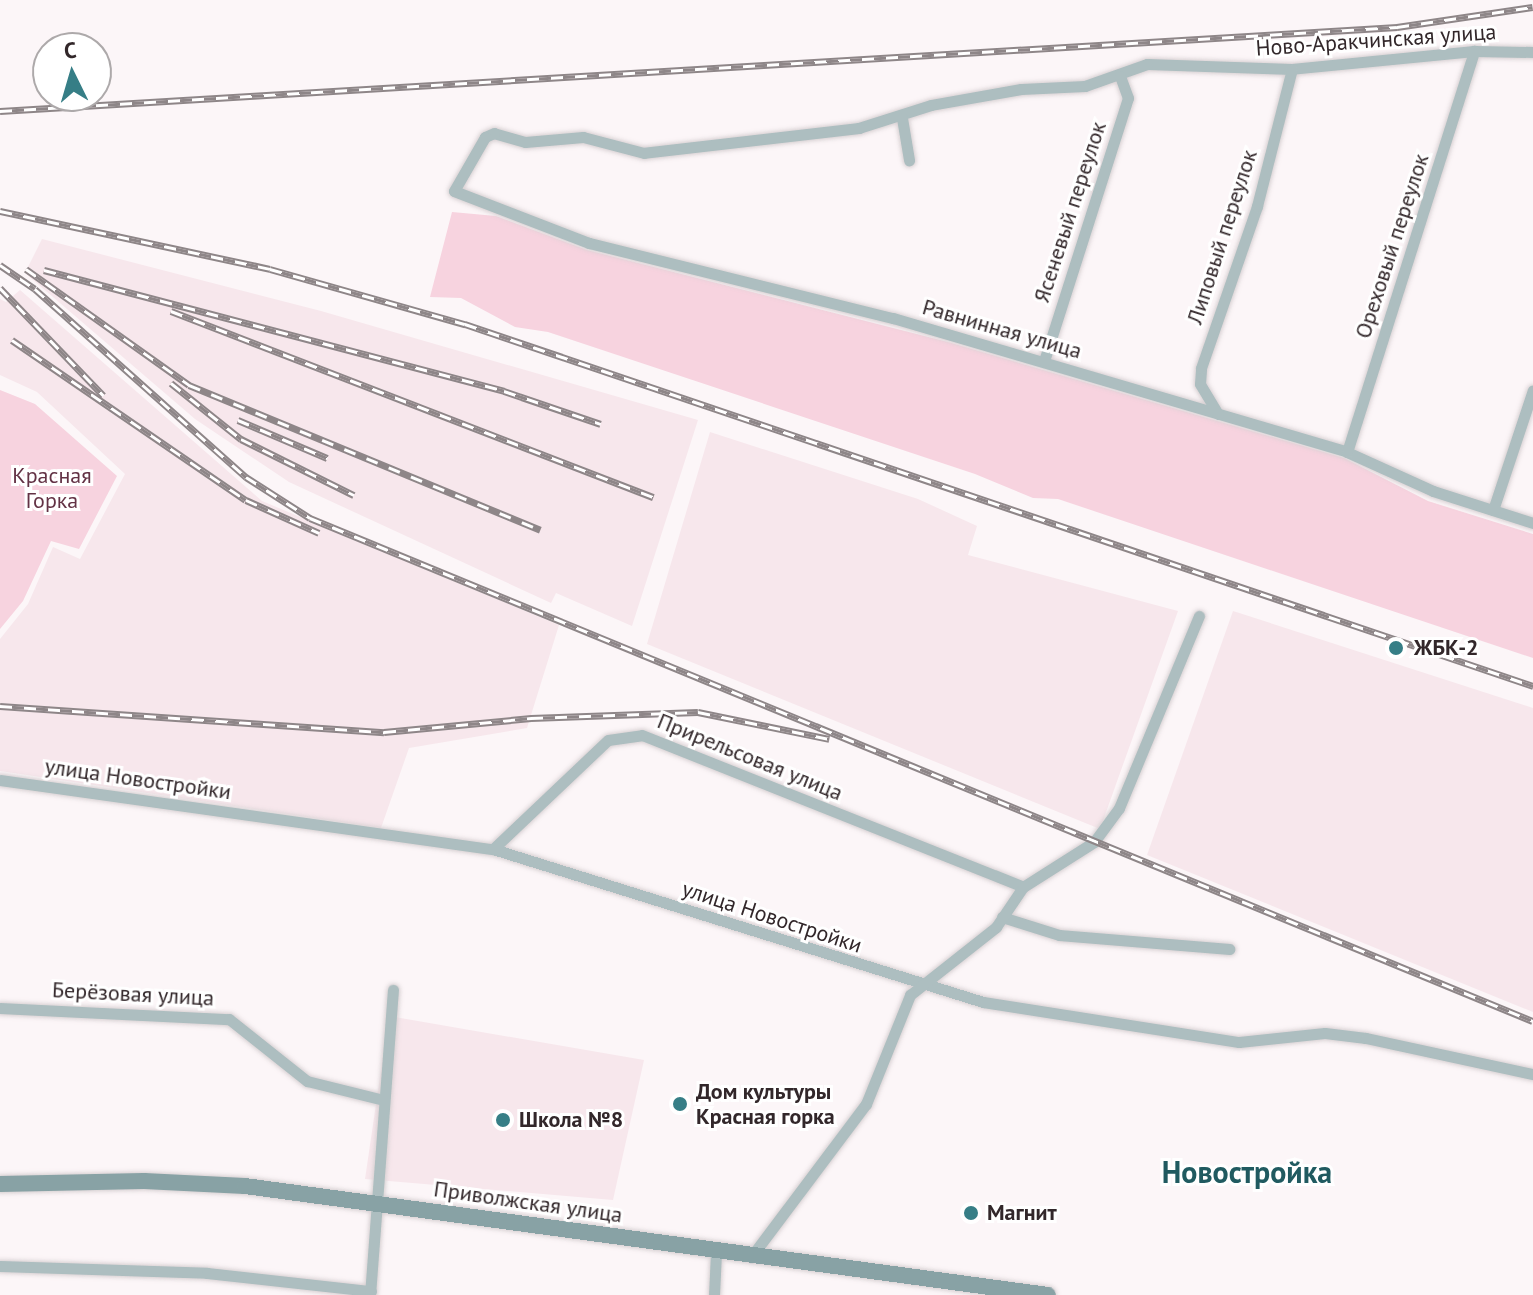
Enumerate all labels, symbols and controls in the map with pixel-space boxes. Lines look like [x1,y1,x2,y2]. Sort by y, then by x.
street label: Ново-Аракчинская улица [1255,18,1497,62]
north arrow [32,32,112,112]
text: С [63,36,77,65]
street label: Ясеневый переулок [1028,118,1112,306]
street label: Липовый переулок [1181,147,1263,327]
street label: Ореховый переулок [1350,150,1434,342]
street label: Равнинная улица [919,294,1085,364]
park label: Красная Горка [12,462,92,514]
place label: ЖБК-2 [1414,635,1479,661]
marker: ЖБК-2 [1385,637,1407,659]
street label: Прирельсовая улица [654,708,846,806]
street label: улица Новостройки [43,753,233,805]
street label: улица Новостройки [679,875,865,959]
street label: Берёзовая улица [51,977,215,1011]
place label: Дом культуры Красная горка [696,1078,835,1130]
marker: Дом культуры Красная горка [671,1095,689,1113]
place label: Школа №8 [519,1107,623,1133]
marker: Школа №8 [494,1111,512,1129]
district label: Новостройка [1162,1154,1332,1190]
street label: Приволжская улица [432,1176,624,1228]
place label: Магнит [987,1200,1057,1226]
marker: Магнит [962,1204,980,1222]

